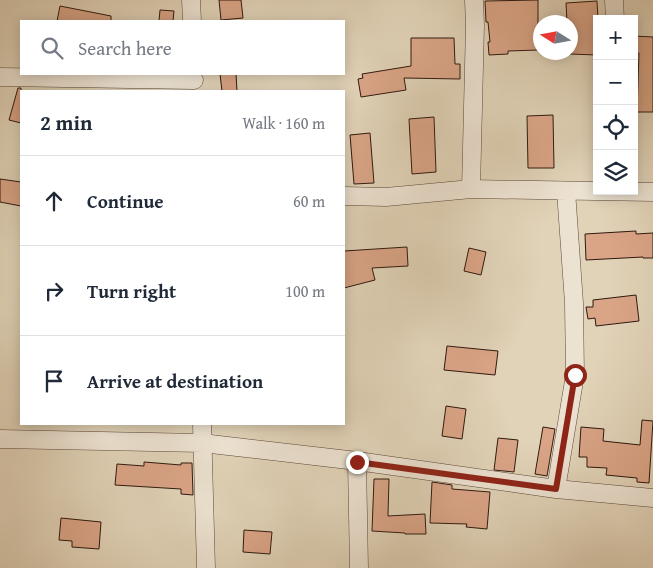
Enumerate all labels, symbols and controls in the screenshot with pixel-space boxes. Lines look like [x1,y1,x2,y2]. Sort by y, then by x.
north arrow [533,15,578,60]
map controls [593,15,638,195]
button: + [593,15,638,60]
search box [20,20,345,75]
icon: search [38,34,66,62]
text: Search here [78,34,172,62]
button: − [593,60,638,105]
button: locate [593,105,638,150]
text: 2 min [40,107,92,138]
text: Walk · 160 m [242,111,325,135]
button: layers [593,150,638,195]
icon: ahead [40,187,68,215]
text: Continue [87,187,164,215]
text: 60 m [293,189,325,213]
icon: right [40,277,68,305]
text: Turn right [87,277,176,305]
text: 100 m [285,279,325,303]
route start [564,364,587,387]
icon: arrive [40,367,68,395]
text: Arrive at destination [87,367,263,395]
route end [346,451,369,474]

